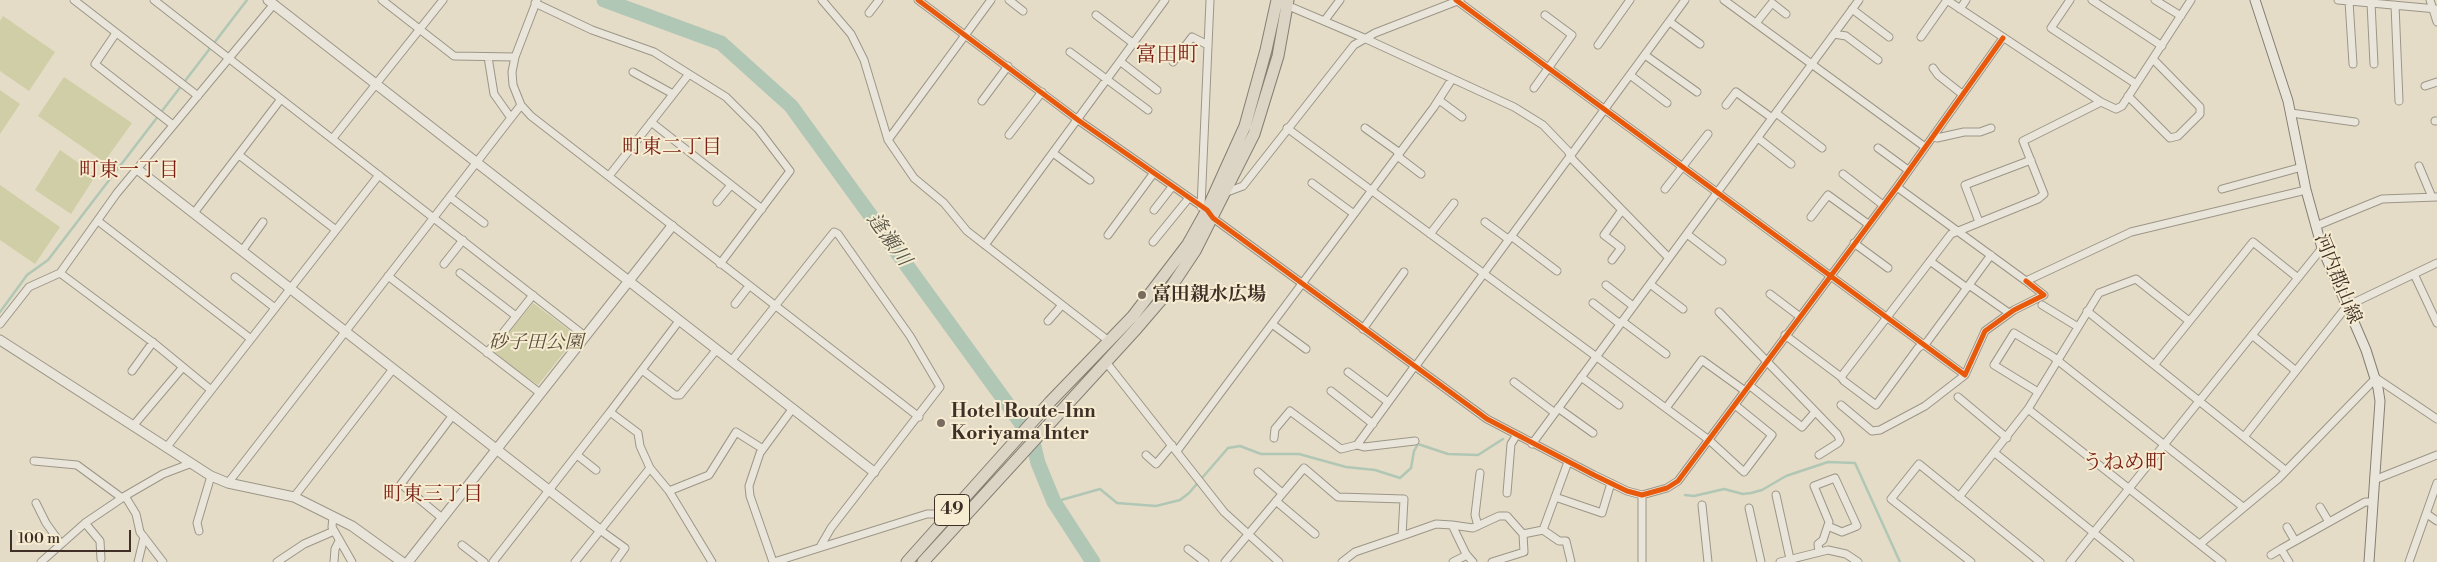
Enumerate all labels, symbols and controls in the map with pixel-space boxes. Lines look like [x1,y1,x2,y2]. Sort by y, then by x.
district label: 富田町 [1136,43,1198,69]
district label: 町東二丁目 [622,136,722,160]
district label: 町東一丁目 [79,159,179,183]
water label: 逢瀬川 [861,209,915,271]
street label: 河内郡山線 [2309,231,2365,327]
place label: 富田親水広場 [1152,284,1266,306]
marker: 富田親水広場 [1136,289,1148,301]
park label: 砂子田公園 [489,332,583,354]
place label: Hotel Route-Inn Koriyama Inter [951,401,1096,445]
marker: Hotel Route-Inn Koriyama Inter [935,417,947,429]
district label: うねめ町 [2082,451,2166,477]
district label: 町東三丁目 [383,483,483,507]
road number: 49 [934,494,970,526]
scale bar [12,520,134,552]
text: 100 m [18,529,60,548]

